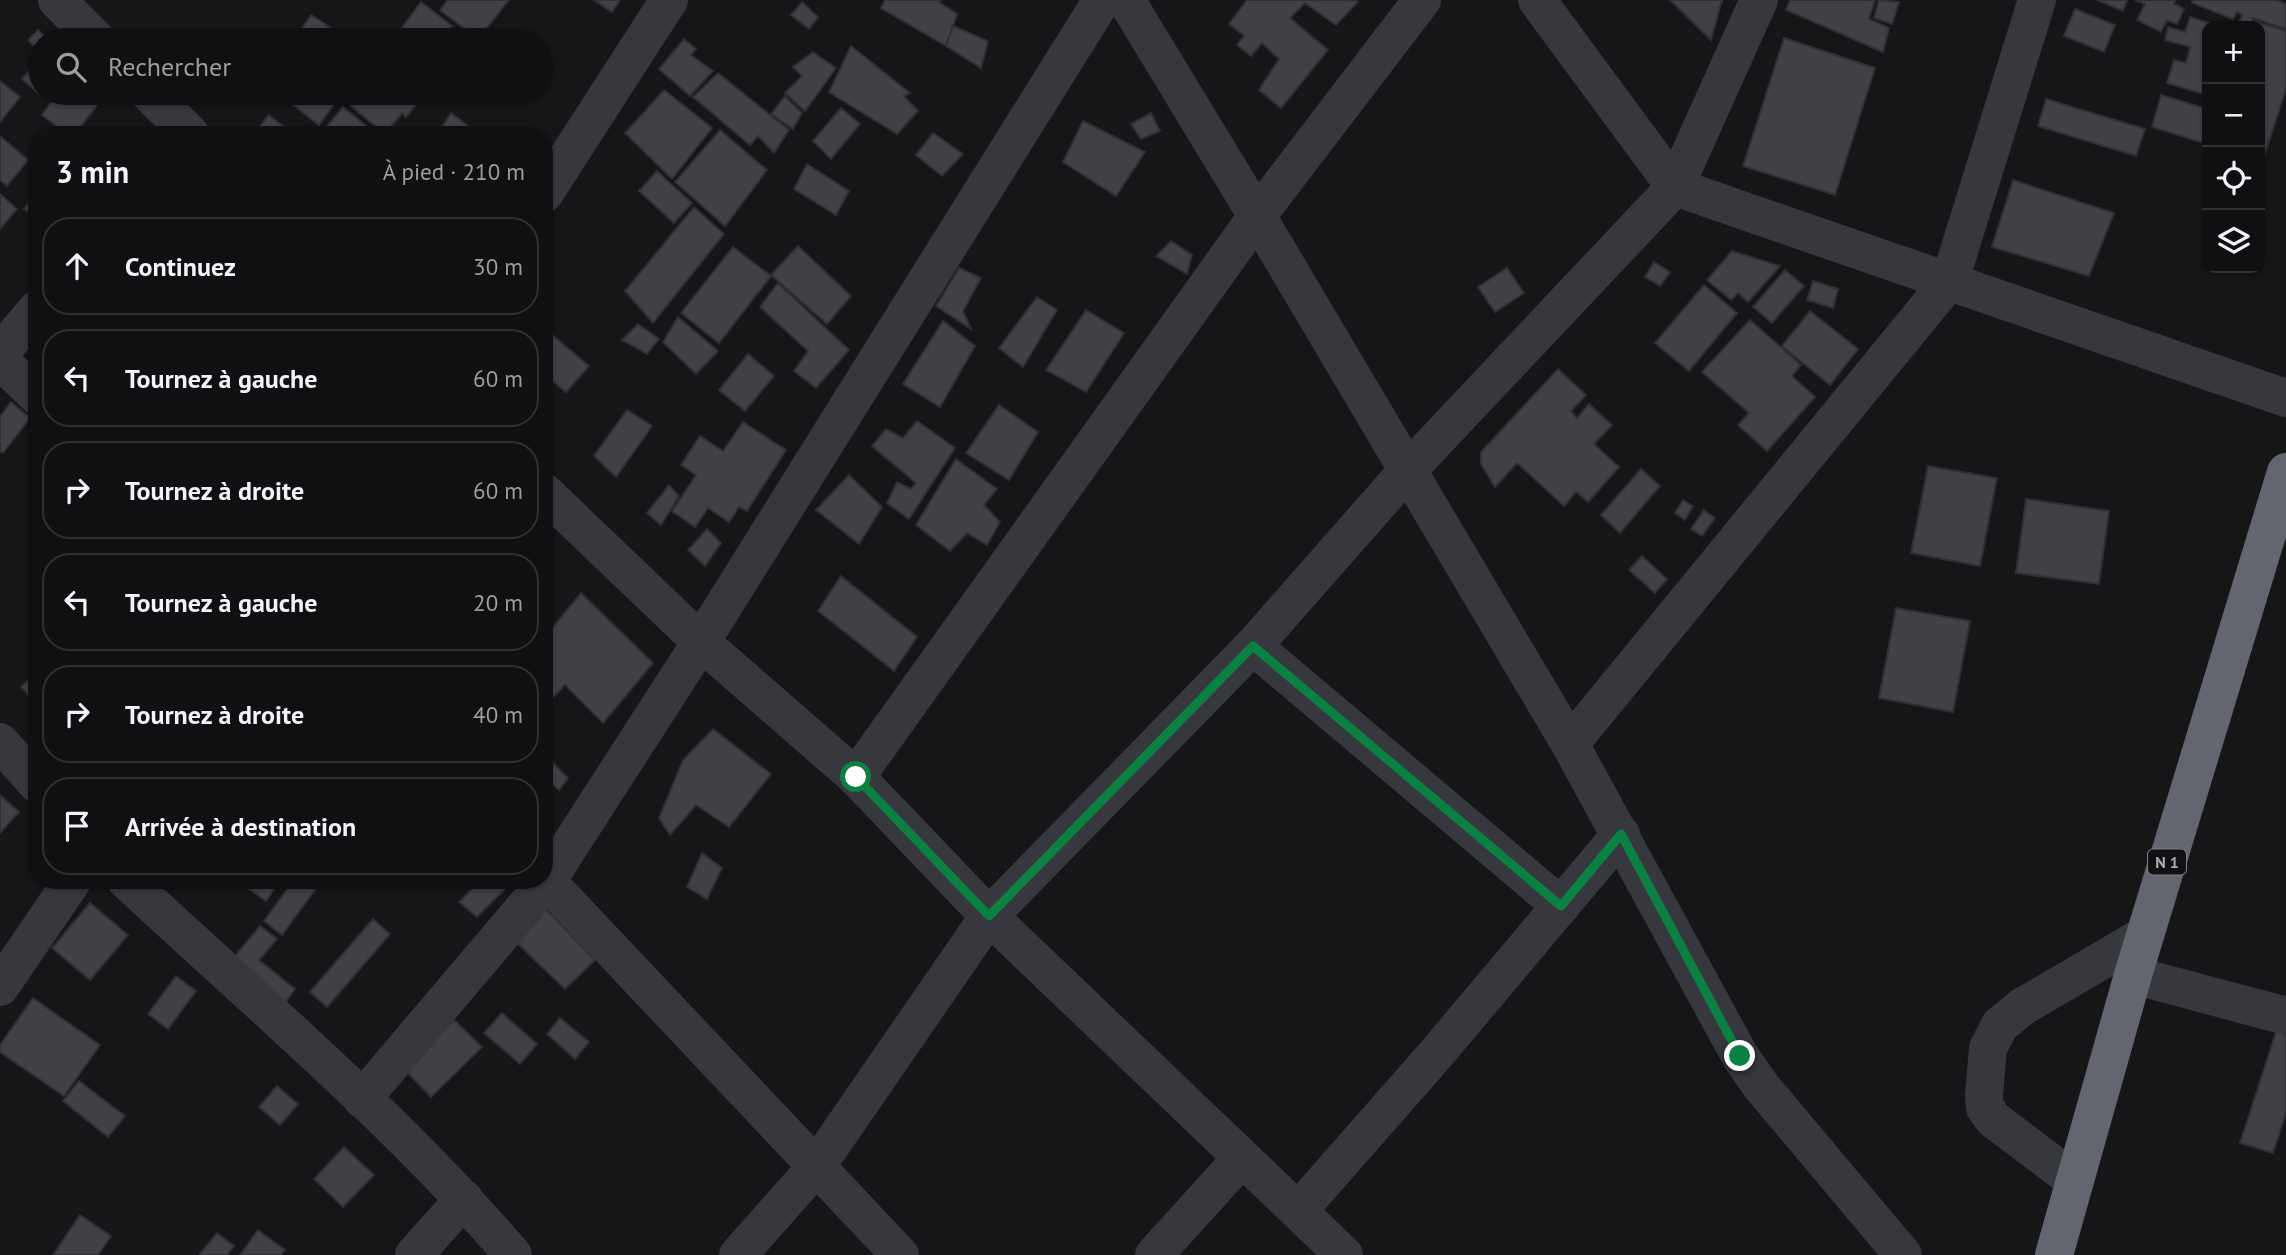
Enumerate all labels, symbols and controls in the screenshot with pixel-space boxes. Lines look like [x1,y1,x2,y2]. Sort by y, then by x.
map controls [2202,21,2265,273]
button: + [2202,21,2265,84]
search box [28,28,553,105]
icon: search [52,48,90,86]
text: Rechercher [108,50,231,83]
button: − [2202,84,2265,147]
button: locate [2202,147,2265,210]
text: 3 min [56,152,129,191]
text: À pied · 210 m [383,157,525,186]
button: layers [2202,210,2265,273]
icon: ahead [58,247,96,285]
text: Continuez [125,250,236,283]
text: 30 m [473,252,523,281]
icon: left [58,359,96,397]
text: Tournez à gauche [125,362,317,395]
text: 60 m [473,364,523,393]
icon: right [58,471,96,509]
text: Tournez à droite [125,474,304,507]
text: 60 m [473,476,523,505]
icon: left [58,583,96,621]
text: Tournez à gauche [125,586,317,619]
text: 20 m [473,588,523,617]
icon: right [58,695,96,733]
text: Tournez à droite [125,698,304,731]
text: 40 m [473,700,523,729]
route start [840,761,871,792]
icon: arrive [58,807,96,845]
text: Arrivée à destination [125,810,356,843]
road number: N 1 [2148,849,2186,874]
route end [1724,1040,1755,1071]

